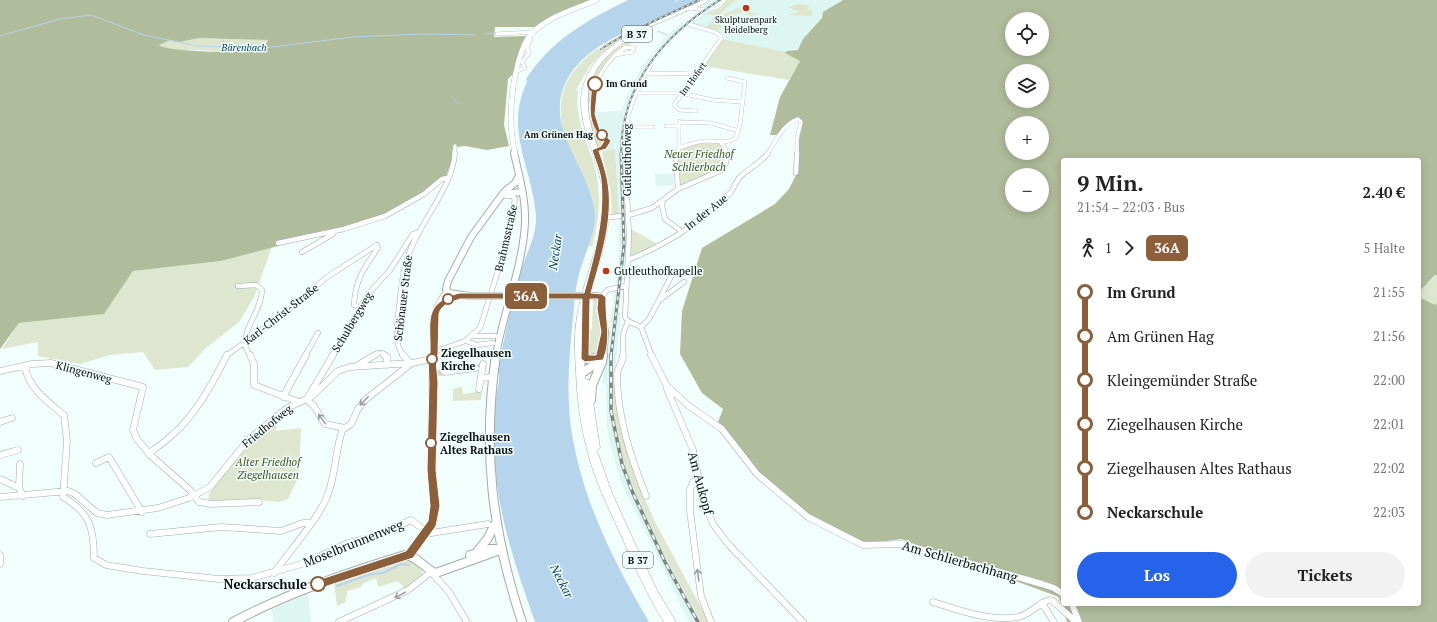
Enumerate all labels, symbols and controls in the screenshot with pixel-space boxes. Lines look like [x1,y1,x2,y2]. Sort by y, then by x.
marker: Skulpturenpark Heidelberg [741,3,751,13]
map controls [1005,12,1049,212]
button: locate [1005,12,1049,56]
place label: Skulpturenpark Heidelberg [715,14,777,36]
road number: B 37 [622,26,652,42]
water label: Bärenbach [220,41,267,54]
street label: Im Hofert [677,59,710,98]
button: layers [1005,64,1049,108]
marker: Im Grund [587,76,603,92]
place label: Im Grund [606,78,648,90]
button: + [1005,116,1049,160]
street label: Gutleuthofweg [620,123,634,196]
place label: Am Grünen Hag [524,129,594,141]
marker: Am Grünen Hag [596,129,608,141]
park label: Neuer Friedhof Schlierbach [663,147,737,174]
button: − [1005,168,1049,212]
text: 9 Min. [1077,168,1144,197]
text: 2.40 € [1363,182,1405,202]
street label: In der Aue [682,191,731,233]
text: 21:54 – 22:03 · Bus [1077,198,1185,216]
street label: Brahmsstraße [491,203,521,273]
water label: Neckar [545,232,565,272]
icon: walk [1077,237,1099,259]
icon: forward [1118,237,1140,259]
text: 36A [1154,238,1180,257]
text: 1 [1105,239,1112,257]
text: 5 Halte [1364,239,1405,257]
street label: Schönauer Straße [391,254,415,342]
place label: Gutleuthofkapelle [614,264,703,278]
marker: Gutleuthofkapelle [601,266,611,276]
street label: Karl-Christ-Straße [241,280,322,348]
text: Im Grund [1107,282,1176,302]
line badge: 36A [503,283,549,309]
text: 21:55 [1373,283,1405,301]
text: 36A [513,286,539,305]
street label: Schulbergweg [329,289,376,355]
unlabelled marker [442,293,454,305]
text: Am Grünen Hag [1107,326,1214,346]
text: 21:56 [1373,327,1405,345]
place label: Ziegelhausen Kirche [441,346,511,373]
marker: Ziegelhausen Kirche [426,353,438,365]
street label: Klingenweg [55,358,114,386]
text: Kleingemünder Straße [1107,370,1257,390]
text: 22:00 [1373,371,1405,389]
one-way arrow [360,396,369,406]
street label: Friedhofweg [239,401,295,451]
one-way arrow [318,413,326,424]
text: Ziegelhausen Kirche [1107,414,1243,434]
text: 22:01 [1373,415,1405,433]
place label: Ziegelhausen Altes Rathaus [440,430,513,457]
marker: Ziegelhausen Altes Rathaus [425,437,437,449]
street label: Am Aukopf [684,449,718,518]
park label: Alter Friedhof Ziegelhausen [235,455,303,482]
text: Ziegelhausen Altes Rathaus [1107,458,1292,478]
text: 22:02 [1373,459,1405,477]
text: Neckarschule [1107,502,1203,522]
text: 22:03 [1373,503,1405,521]
street label: Moselbrunnenweg [300,515,406,571]
street label: Am Schlierbachhang [900,536,1020,586]
road number: B 37 [623,552,653,568]
button: Los [1077,552,1237,598]
button: Tickets [1245,552,1405,598]
water label: Neckar [547,561,577,602]
one-way arrow [694,568,702,581]
place label: Neckarschule [224,575,307,593]
marker: Neckarschule [310,576,326,592]
one-way arrow [394,591,406,599]

